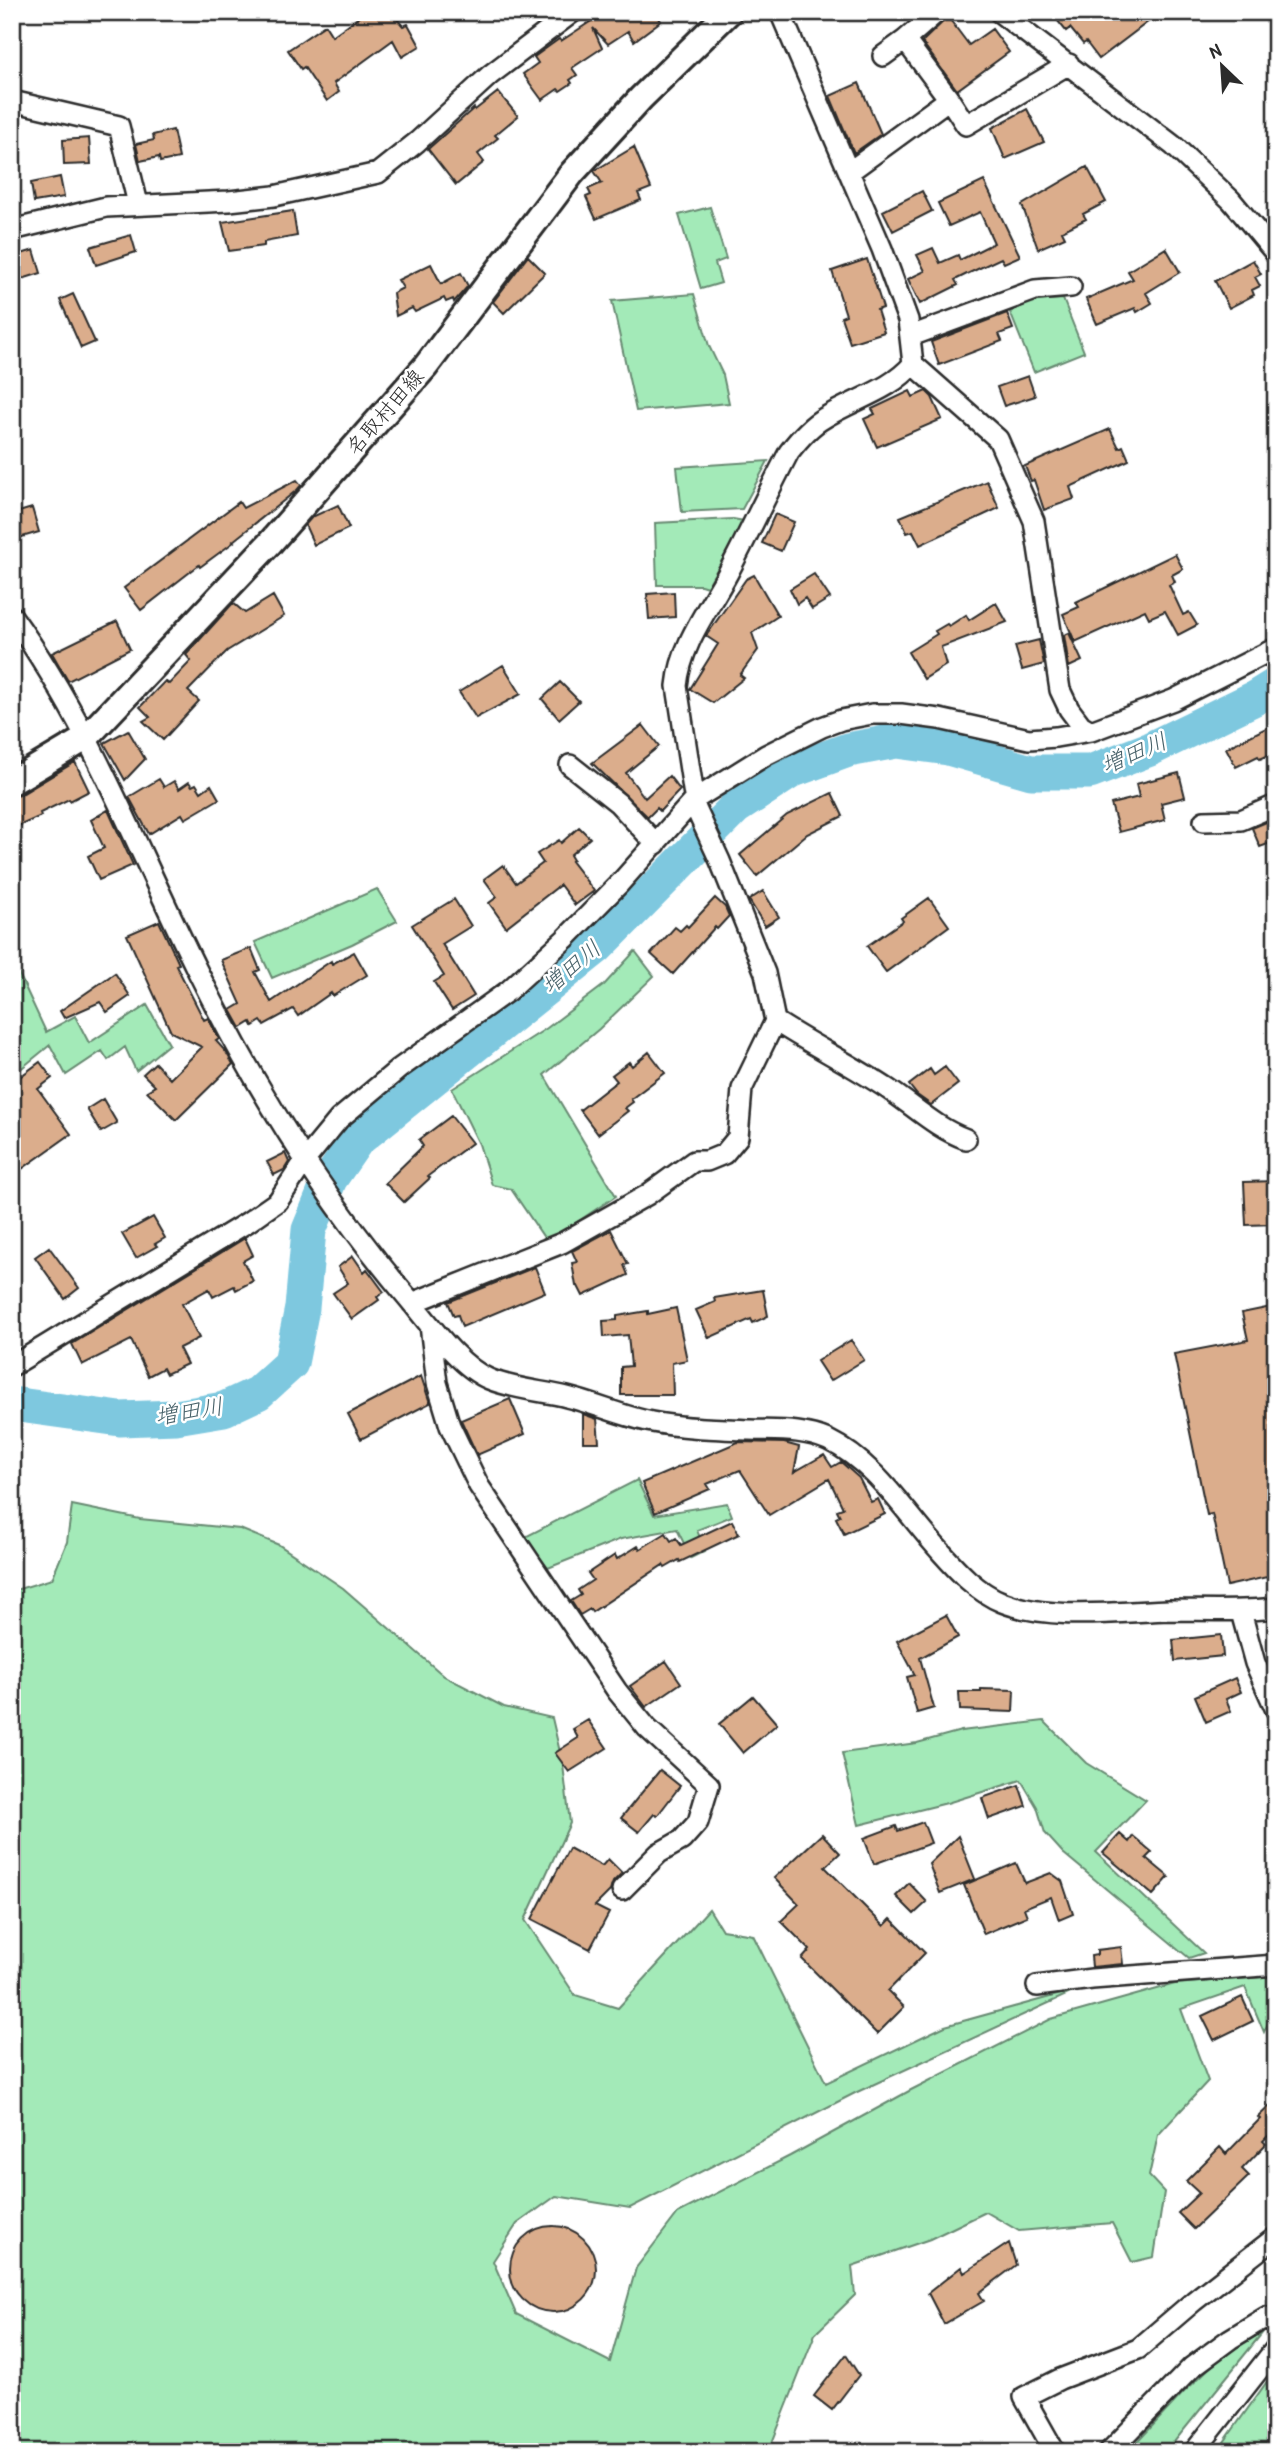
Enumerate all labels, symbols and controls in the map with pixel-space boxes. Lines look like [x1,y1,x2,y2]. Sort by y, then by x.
north arrow [1186,32,1256,102]
text: N [1205,37,1225,65]
street label: 名取村田線 [339,363,430,461]
water label: 増田川 [1096,725,1172,780]
water label: 増田川 [534,933,607,1001]
water label: 増田川 [152,1390,225,1431]

